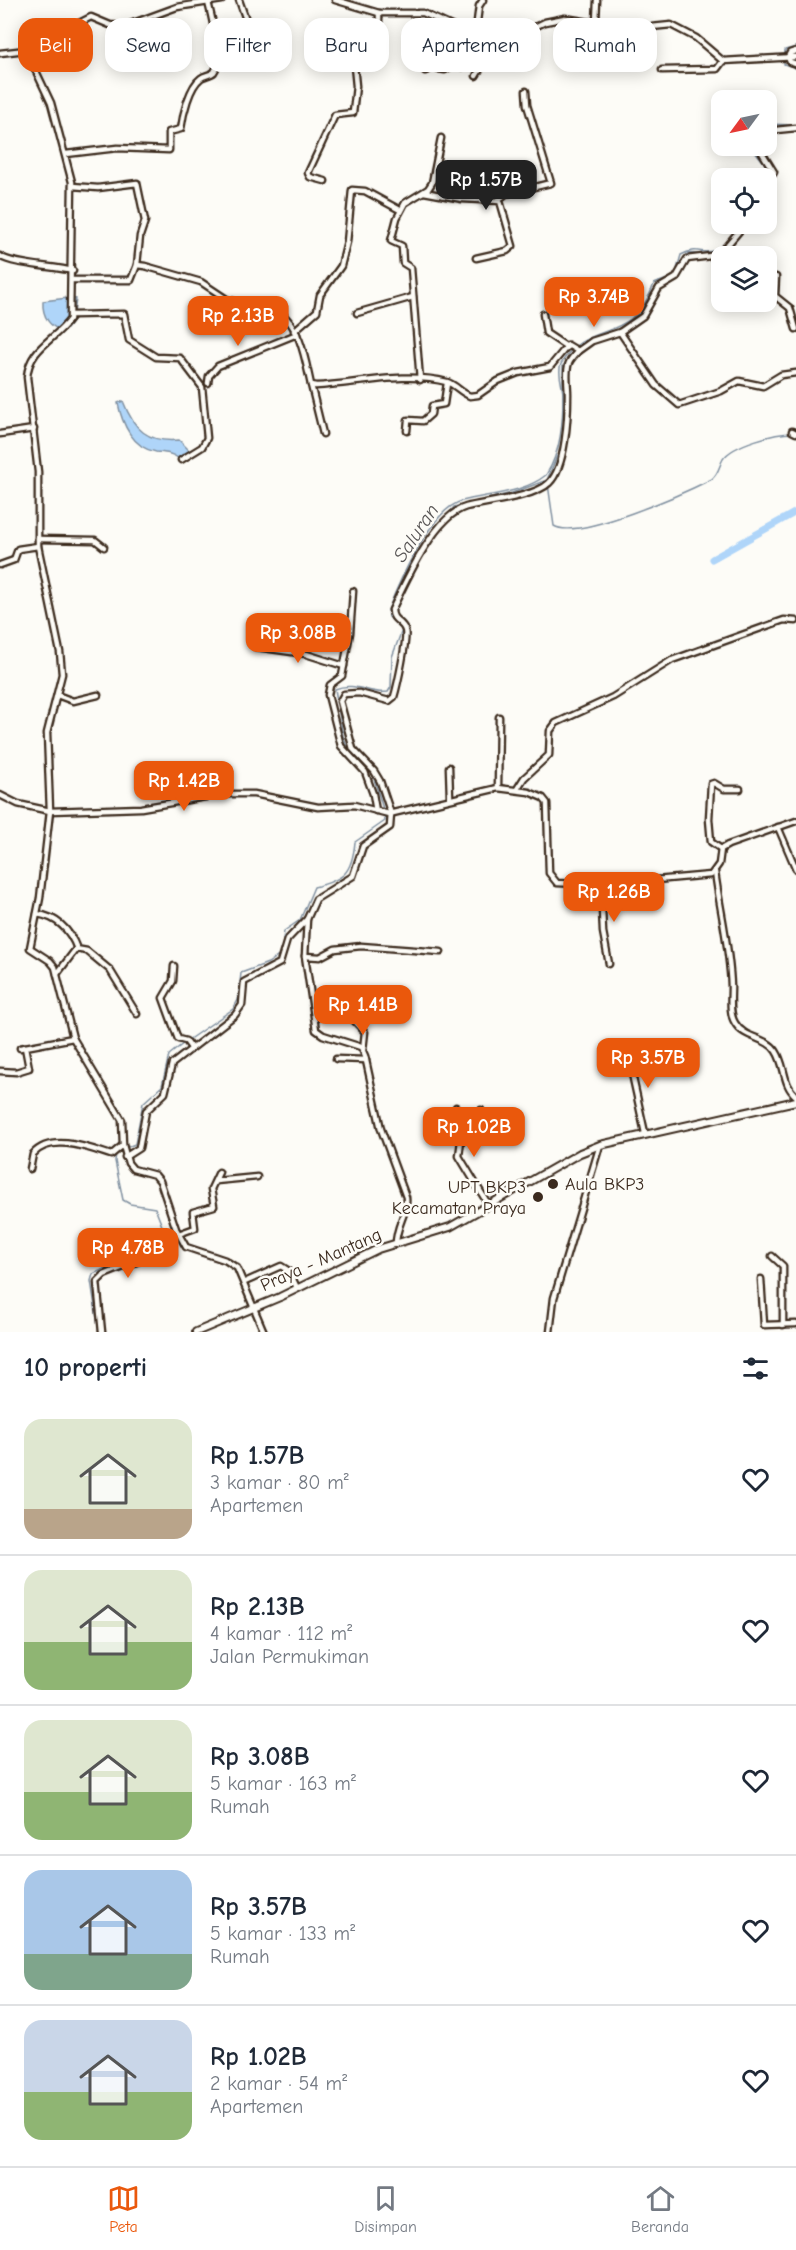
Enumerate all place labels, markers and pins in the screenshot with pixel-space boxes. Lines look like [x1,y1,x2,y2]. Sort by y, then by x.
pin: Rp 1.57B [424,160,548,211]
pin: Rp 3.74B [532,277,656,328]
pin: Rp 2.13B [176,296,300,347]
pin: Rp 3.08B [236,613,360,664]
pin: Rp 1.42B [122,761,246,812]
pin: Rp 1.26B [552,872,676,923]
pin: Rp 1.41B [301,985,425,1036]
pin: Rp 3.57B [586,1038,710,1089]
pin: Rp 1.02B [412,1107,536,1158]
place label: Aula BKP3 [565,1174,644,1195]
place label: UPT BKP3 Kecamatan Praya [392,1177,526,1219]
marker: Aula BKP3 [546,1177,560,1191]
marker: UPT BKP3 Kecamatan Praya [531,1190,545,1204]
pin: Rp 4.78B [66,1228,190,1279]

